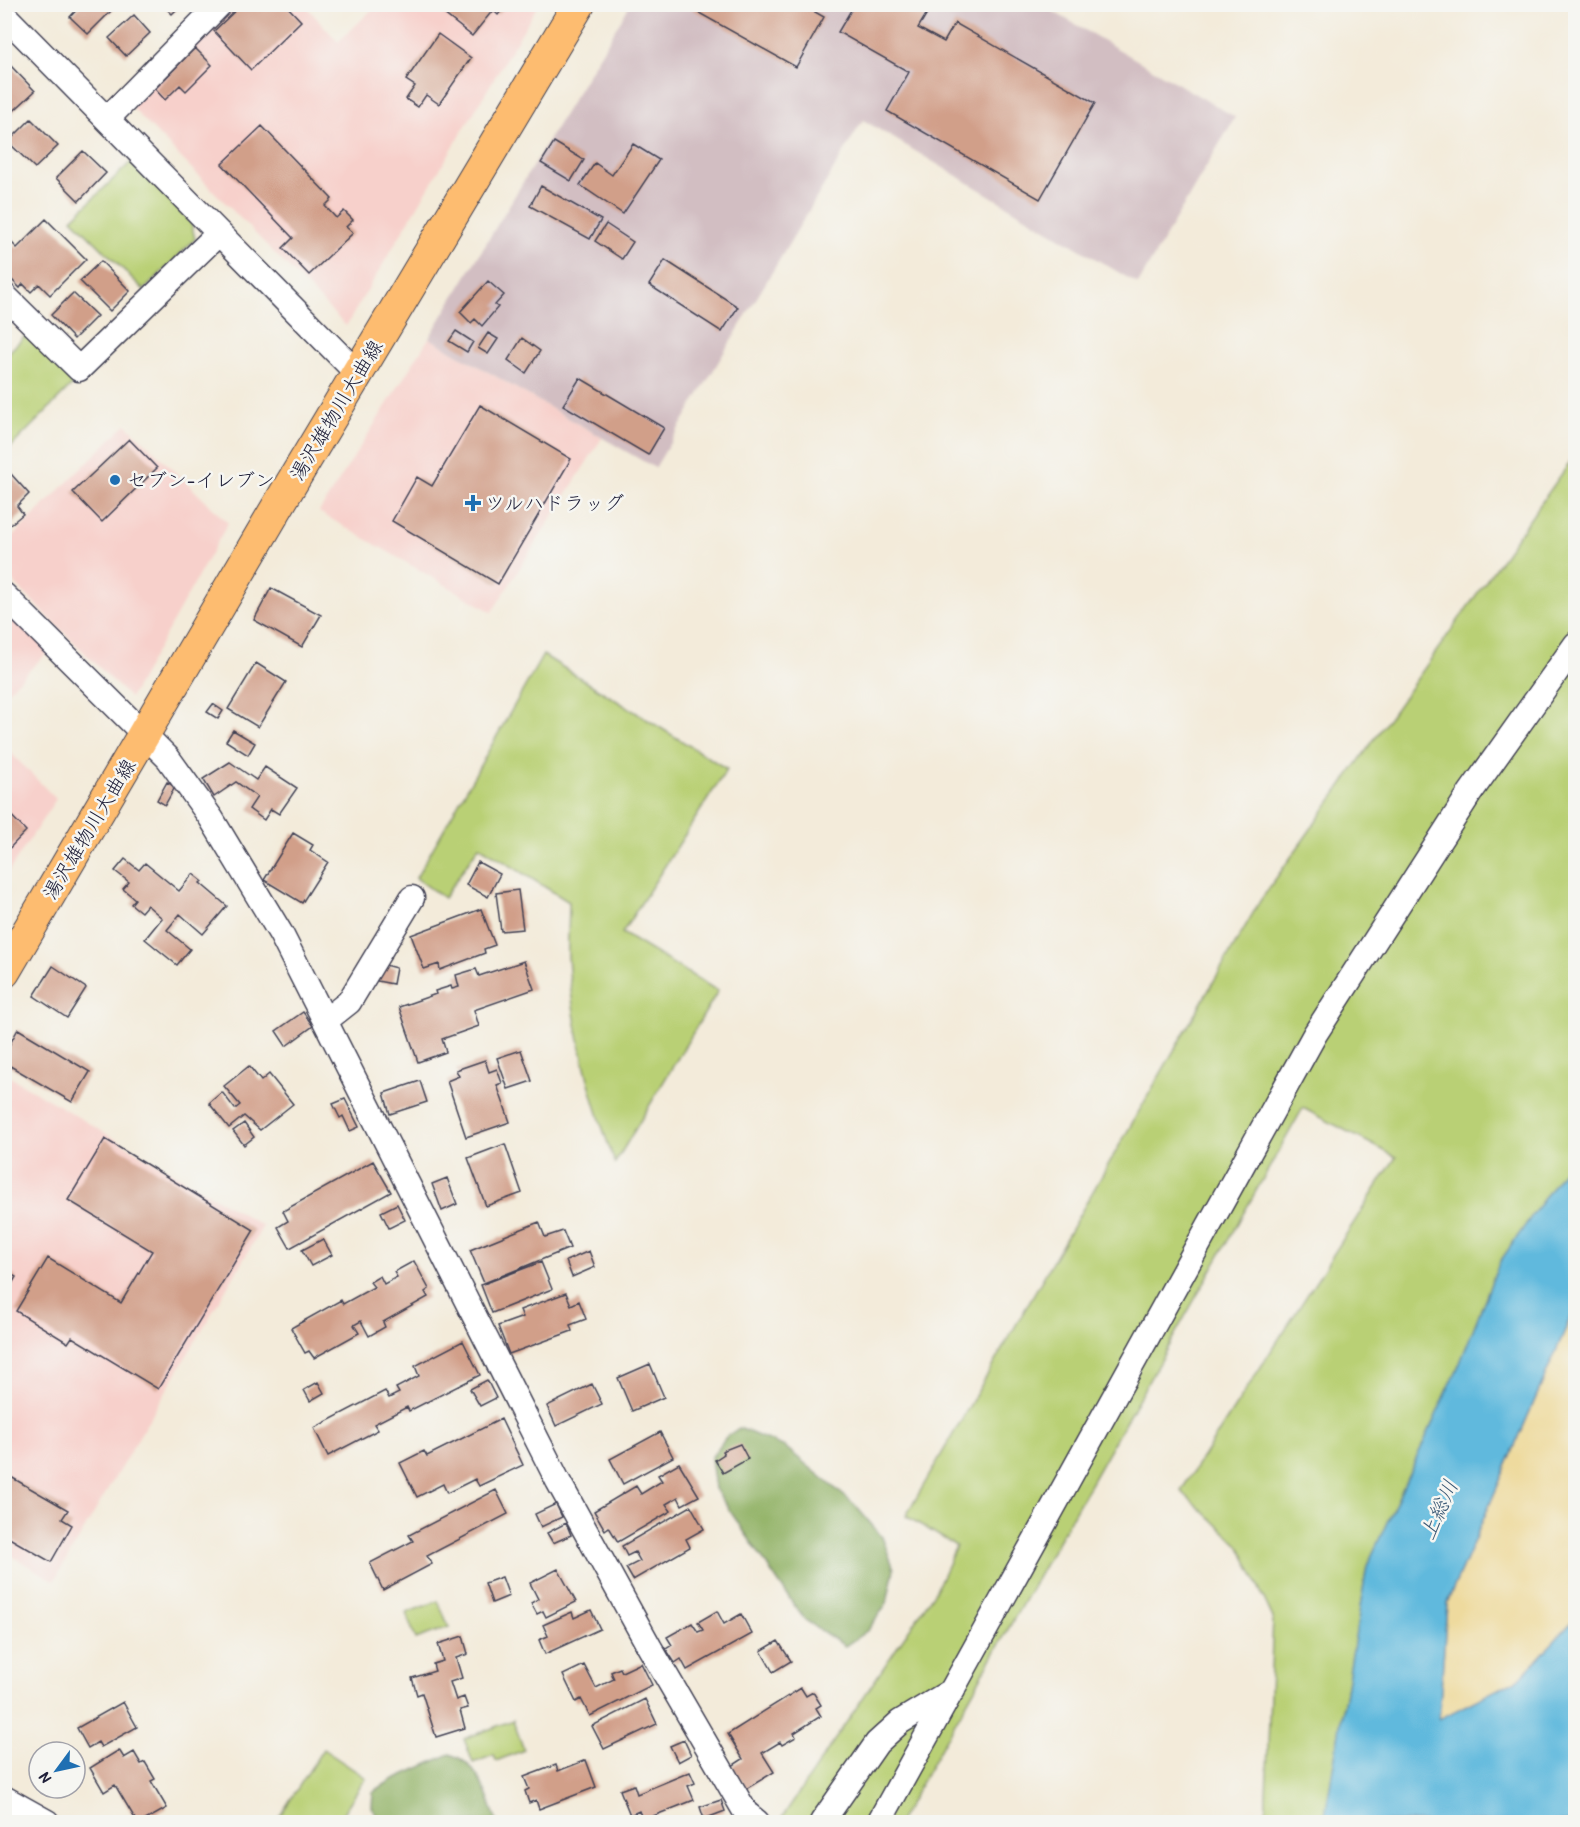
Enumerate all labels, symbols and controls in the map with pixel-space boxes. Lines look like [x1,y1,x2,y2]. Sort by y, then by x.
street label: 湯沢雄物川大曲線 [283,334,388,485]
place label: セブン-イレブン [127,466,275,493]
marker: セブン-イレブン [108,473,122,487]
place label: ツルハドラッグ [485,489,624,516]
marker: ツルハドラッグ [466,496,480,510]
street label: 湯沢雄物川大曲線 [36,753,141,904]
water label: 上総川 [1412,1475,1465,1544]
north arrow [27,1740,87,1800]
text: N [33,1768,56,1788]

